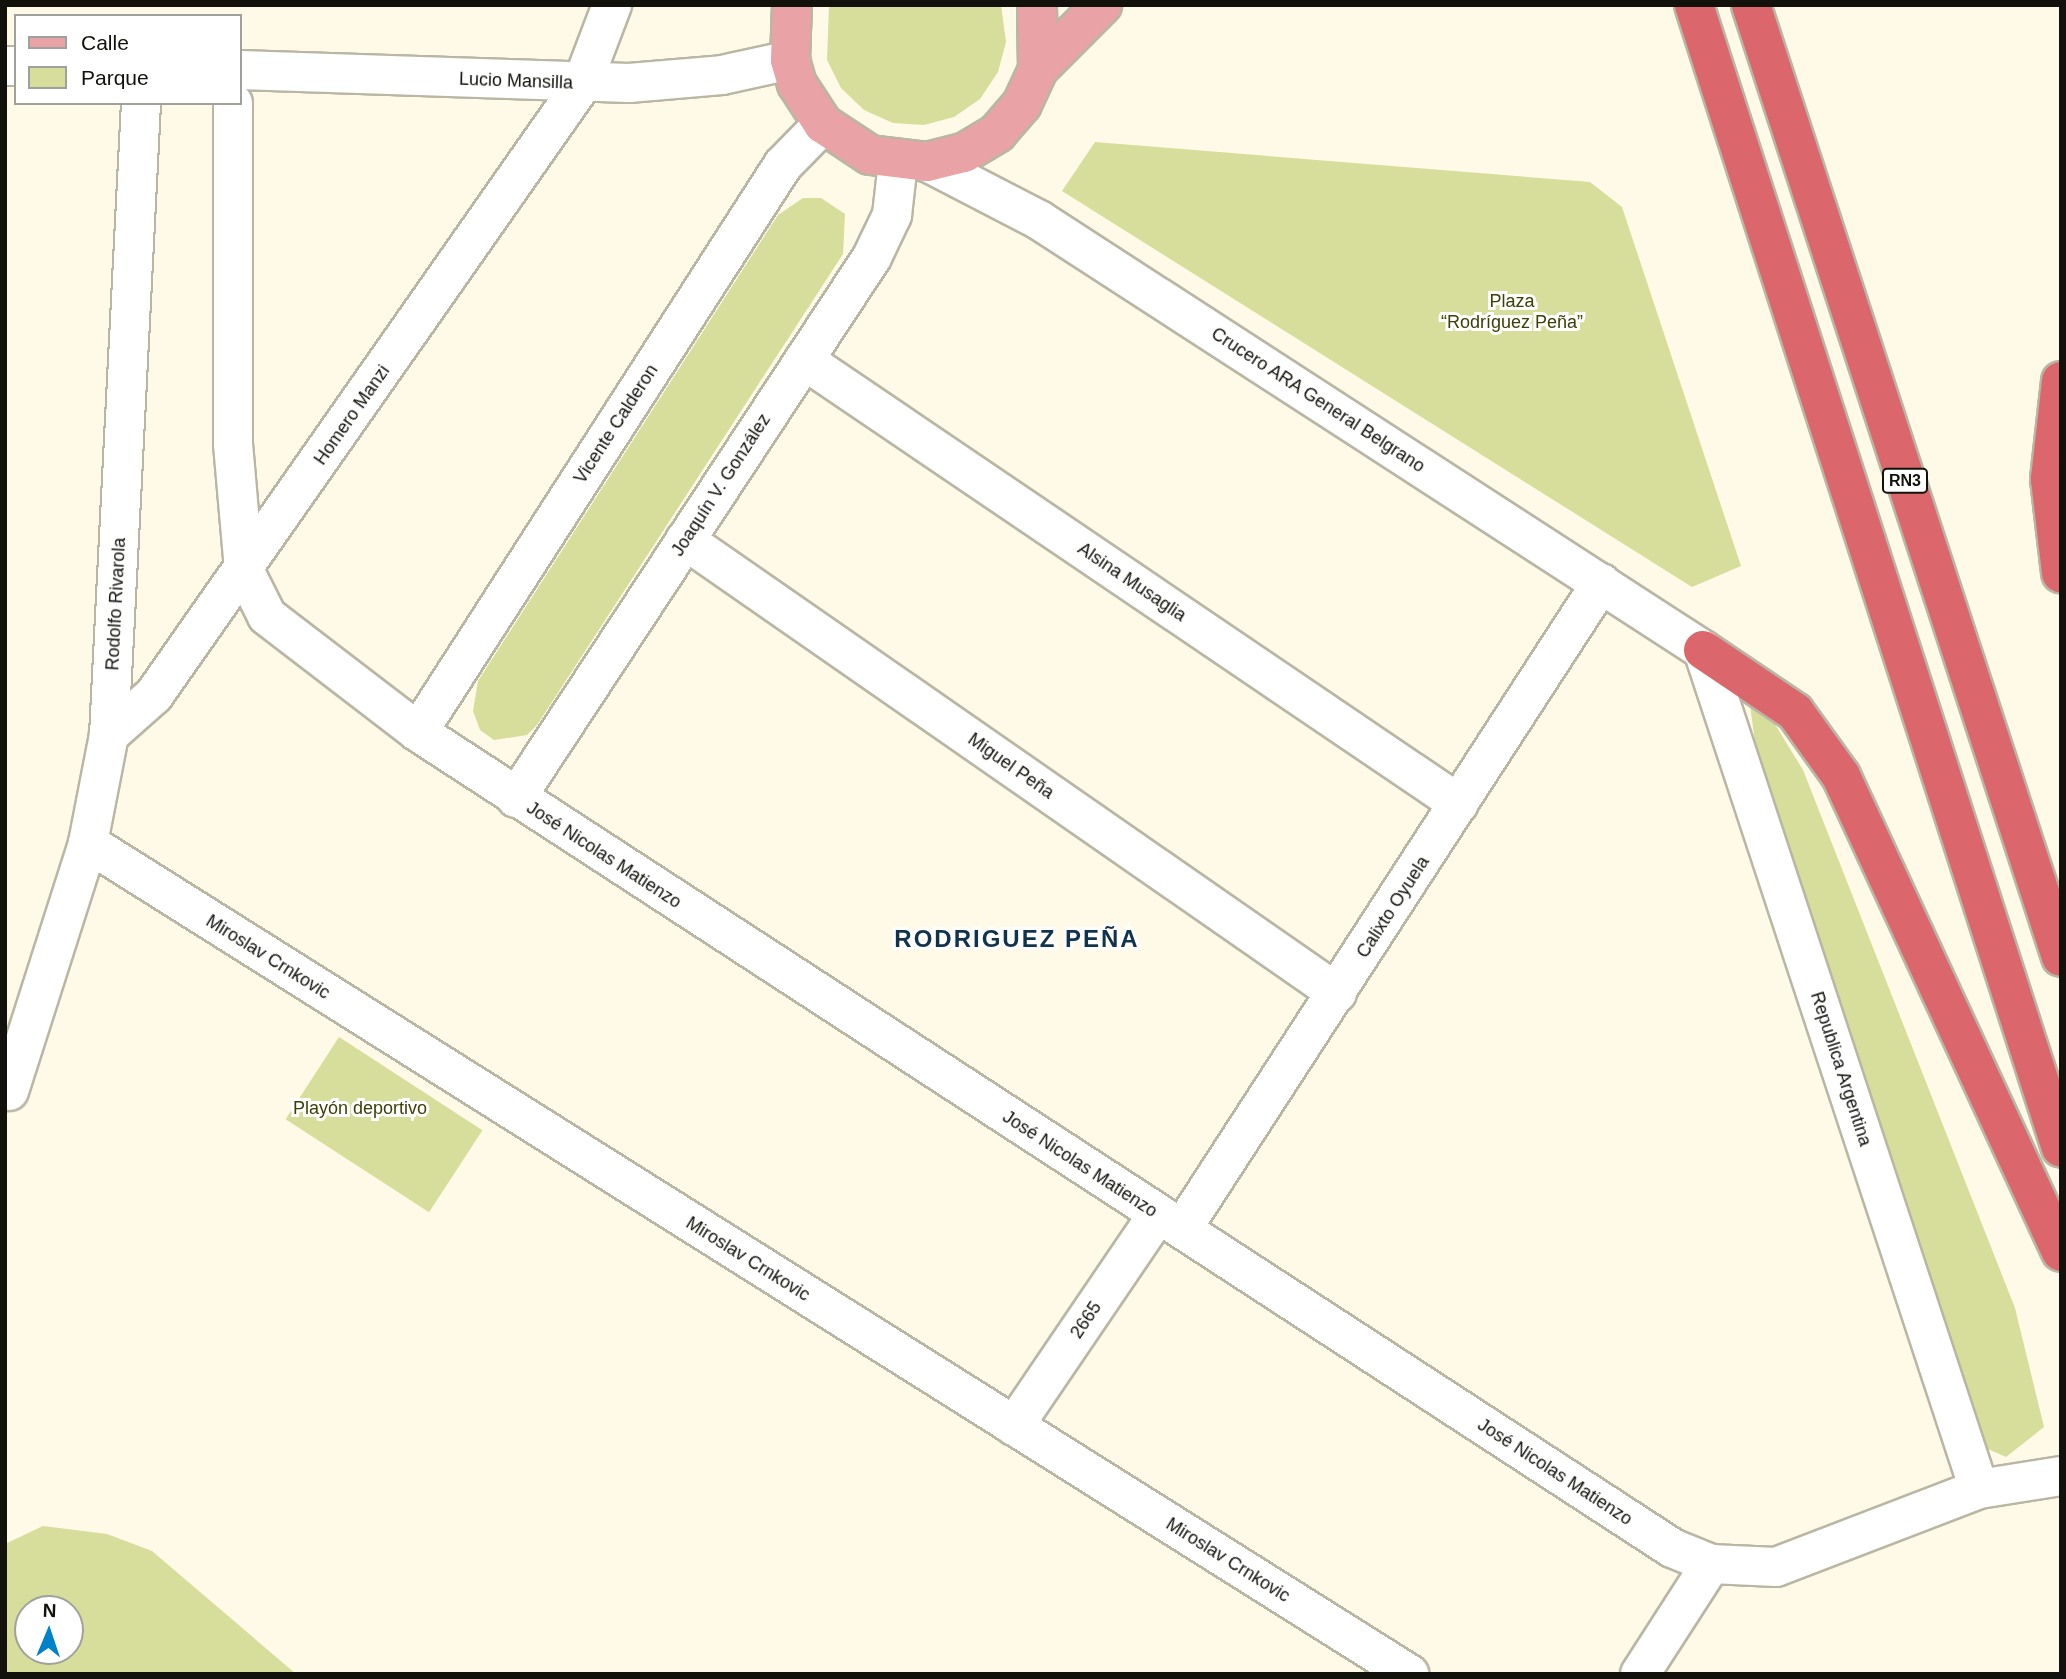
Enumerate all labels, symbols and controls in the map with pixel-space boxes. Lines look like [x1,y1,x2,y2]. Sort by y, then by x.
legend [14,14,242,105]
text: Calle [81,31,129,54]
text: Parque [81,66,149,89]
street label: Lucio Mansilla [459,68,573,94]
park label: Plaza “Rodríguez Peña” [1441,291,1583,334]
street label: Crucero ARA General Belgrano [1206,322,1430,478]
street label: Vicente Calderon [569,360,663,488]
street label: Homero Manzi [310,361,394,469]
street label: Joaquín V. González [667,410,775,560]
road number: RN3 [1881,468,1930,494]
street label: Rodolfo Rivarola [102,537,130,671]
street label: Alsina Musaglia [1074,538,1190,626]
street label: Miguel Peña [964,728,1058,804]
street label: José Nicolas Matienzo [523,797,685,913]
street label: Calixto Oyuela [1352,852,1434,962]
street label: Miroslav Crnkovic [202,910,334,1004]
district label: RODRIGUEZ PEÑA [896,925,1138,953]
street label: Republica Argentina [1806,989,1876,1149]
park label: Playón deportivo [293,1097,427,1119]
street label: José Nicolas Matienzo [999,1106,1161,1222]
street label: Miroslav Crnkovic [682,1212,814,1306]
street label: 2665 [1066,1297,1106,1343]
street label: José Nicolas Matienzo [1474,1414,1636,1530]
street label: Miroslav Crnkovic [1162,1513,1294,1607]
north arrow [14,1595,84,1665]
text: N [42,1600,57,1621]

